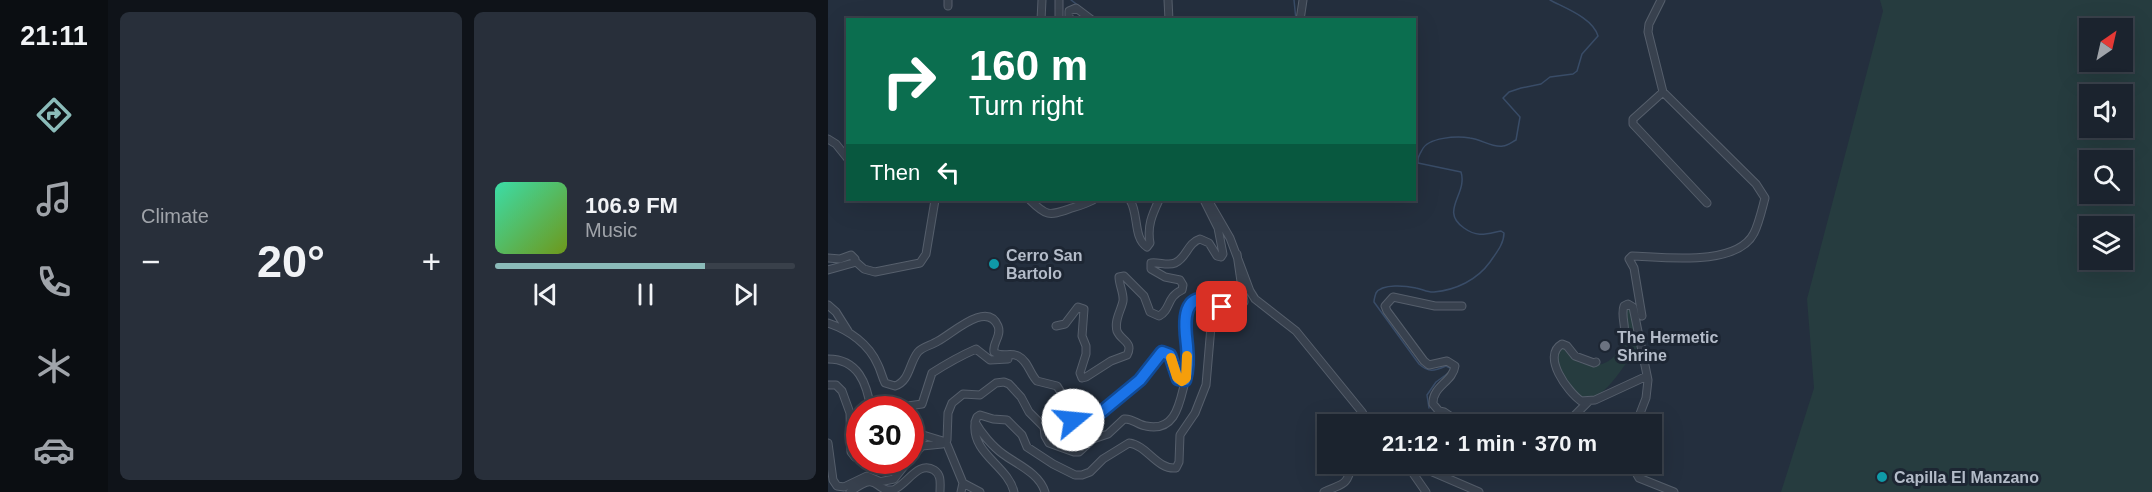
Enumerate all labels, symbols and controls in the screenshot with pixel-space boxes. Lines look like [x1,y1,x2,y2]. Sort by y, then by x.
north arrow [2079,18,2133,72]
map controls [2079,18,2133,270]
text: 21:11 [20,21,88,51]
icon: right [870,42,948,120]
text: 160 m [969,42,1088,89]
button: sound [2079,84,2133,138]
text: Turn right [969,91,1084,121]
icon: directions [33,94,75,136]
button: search [2079,150,2133,204]
icon: left [932,156,965,189]
text: Then [870,160,920,185]
icon: music [33,178,75,220]
text: 106.9 FM [585,193,678,218]
text: Climate [141,205,209,227]
button: layers [2079,216,2133,270]
text: Music [585,219,637,241]
text: 20° [257,236,325,287]
text: − [141,243,160,280]
text: + [422,243,441,280]
place label: Cerro San Bartolo [1006,247,1082,282]
marker: Cerro San Bartolo [987,257,1001,271]
icon: phone [33,261,75,303]
icon: previous [529,278,562,311]
icon: pause [629,278,662,311]
icon: next [729,278,762,311]
pin [1196,281,1247,332]
icon: arrive [1205,290,1238,323]
place label: The Hermetic Shrine [1617,329,1718,364]
marker: The Hermetic Shrine [1598,339,1612,353]
icon: climate [33,345,75,387]
position arrow [1041,388,1105,452]
speed limit sign: 30 [846,396,924,474]
icon: car [33,429,75,471]
text: 21:12 · 1 min · 370 m [1382,431,1597,456]
place label: Capilla El Manzano [1894,469,2039,486]
marker: Capilla El Manzano [1875,470,1889,484]

